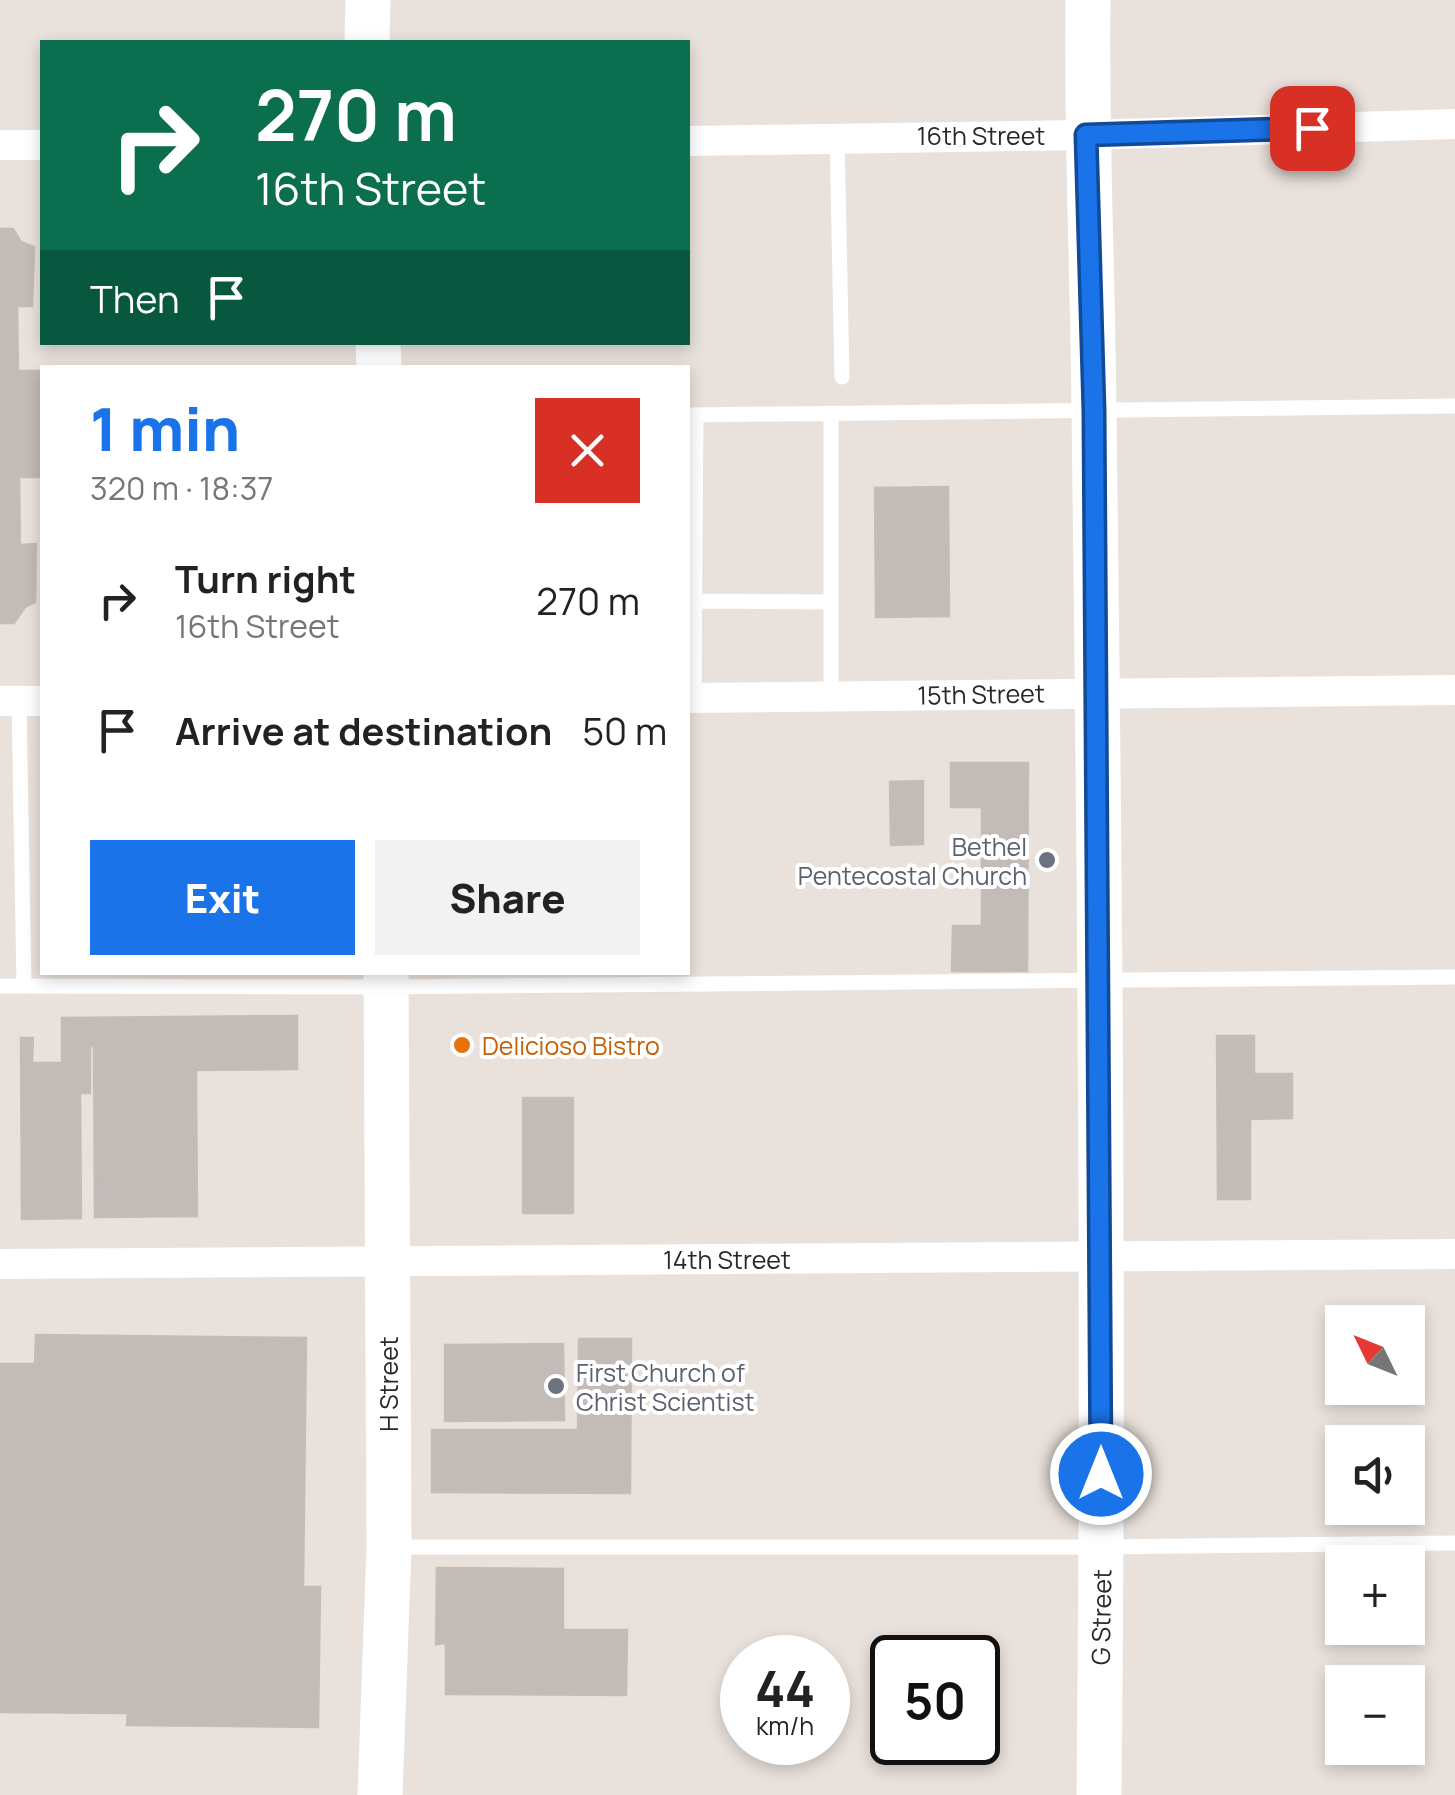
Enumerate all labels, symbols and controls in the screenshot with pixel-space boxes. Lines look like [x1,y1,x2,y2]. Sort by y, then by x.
text: 270 m [255,66,457,162]
icon: right [90,80,220,210]
pin [1270,86,1355,171]
icon: arrive [1285,101,1340,156]
street label: 16th Street [917,118,1045,153]
text: 16th Street [255,157,486,219]
icon: arrive [199,270,254,325]
text: Then [90,272,179,324]
text: 1 min [90,387,240,469]
button: close [535,398,640,503]
text: 320 m · 18:37 [90,466,273,510]
text: Turn right [175,552,356,604]
icon: right [90,573,145,628]
text: 270 m [536,574,640,626]
text: 16th Street [175,604,340,648]
street label: 15th Street [917,675,1045,713]
icon: arrive [90,703,145,758]
text: Arrive at destination [175,704,552,756]
text: 50 m [582,704,667,756]
place label: Bethel Pentecostal Church [798,829,1027,893]
button: Exit [90,840,355,955]
button: Share [375,840,640,955]
marker: Bethel Pentecostal Church [1036,849,1058,871]
place label: Delicioso Bistro [482,1028,660,1063]
marker: Delicioso Bistro [451,1034,473,1056]
street label: 14th Street [663,1242,791,1277]
north arrow [1325,1305,1425,1405]
map controls [1325,1305,1425,1765]
street label: H Street [371,1336,406,1432]
place label: First Church of Christ Scientist [576,1355,755,1419]
marker: First Church of Christ Scientist [545,1375,567,1397]
position arrow [1049,1422,1153,1526]
button: sound [1325,1425,1425,1525]
button: + [1325,1545,1425,1645]
street label: G Street [1083,1569,1119,1665]
speed limit sign: 50 [870,1635,1000,1765]
text: 44 [755,1654,815,1722]
button: − [1325,1665,1425,1765]
text: km/h [756,1708,814,1743]

